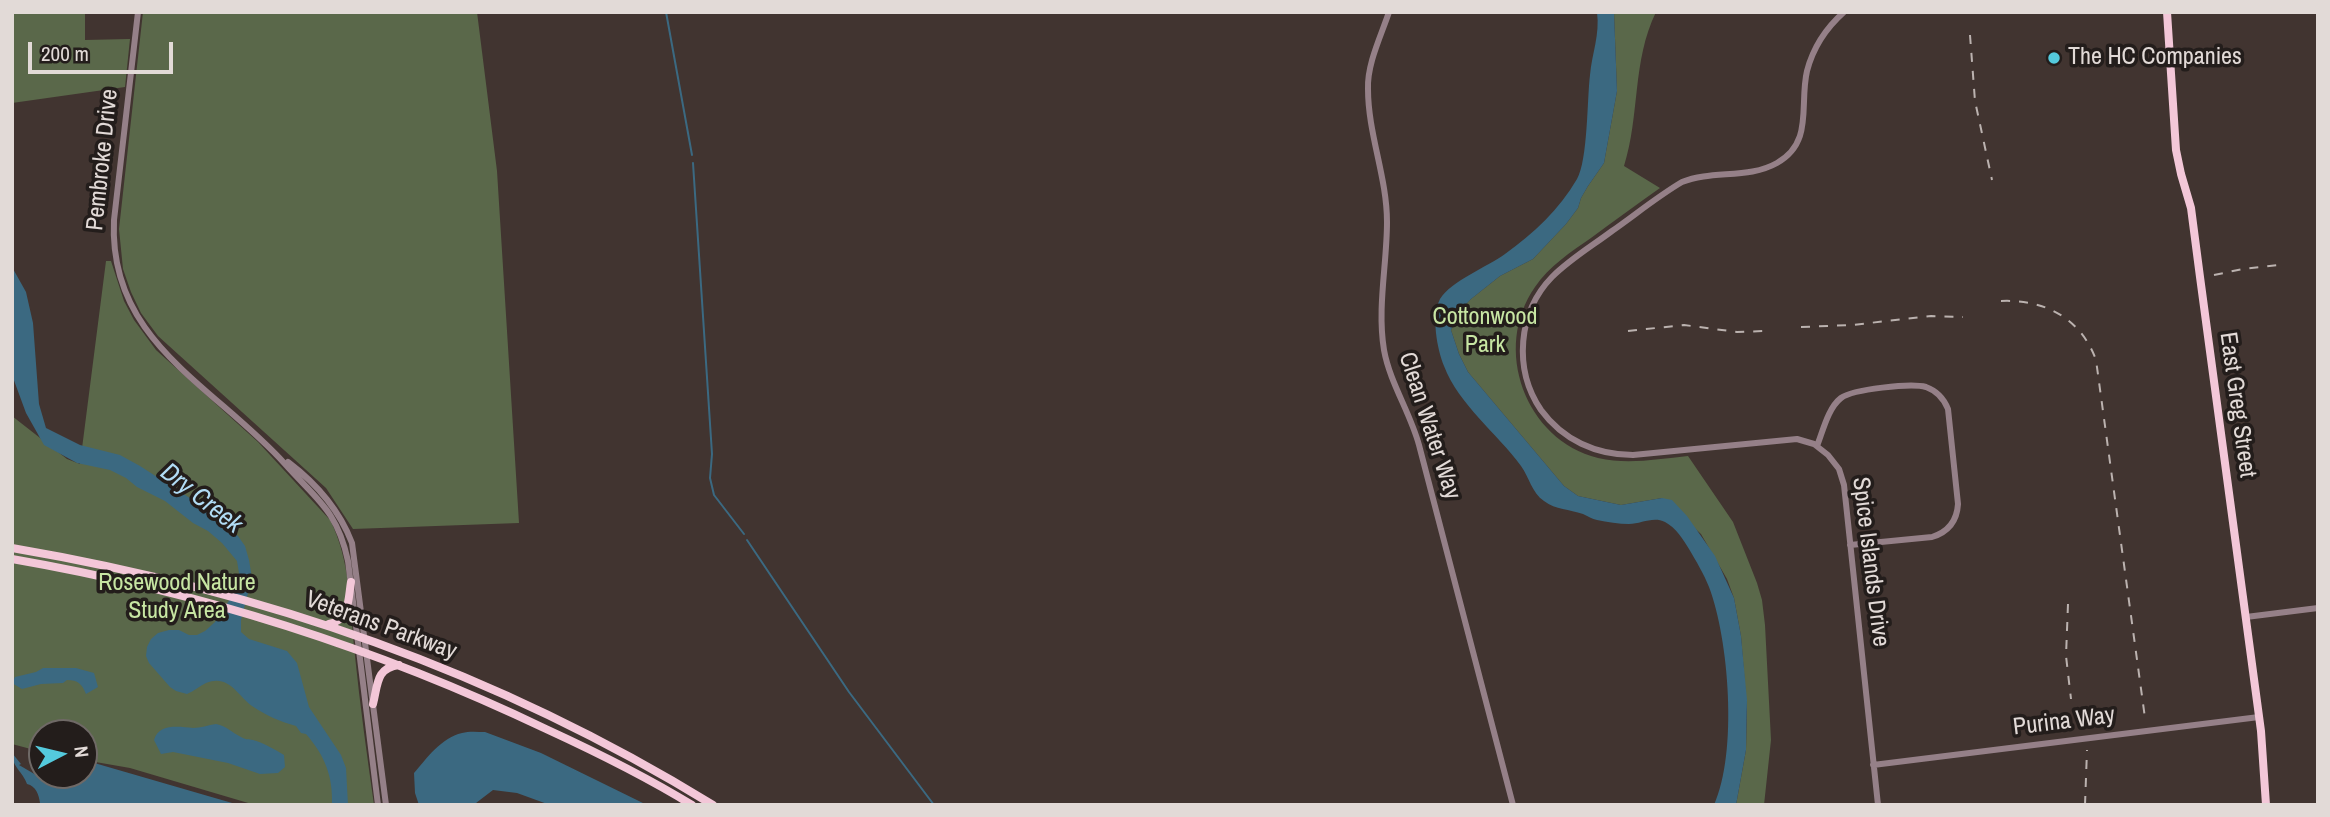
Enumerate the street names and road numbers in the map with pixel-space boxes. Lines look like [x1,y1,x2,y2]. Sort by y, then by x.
street label: Pembroke Drive [81,88,125,232]
street label: East Greg Street [2213,330,2261,480]
street label: Clean Water Way [1392,349,1466,503]
street label: Spice Islands Drive [1845,476,1895,648]
street label: Veterans Parkway [302,585,460,667]
street label: Purina Way [2012,701,2116,743]

